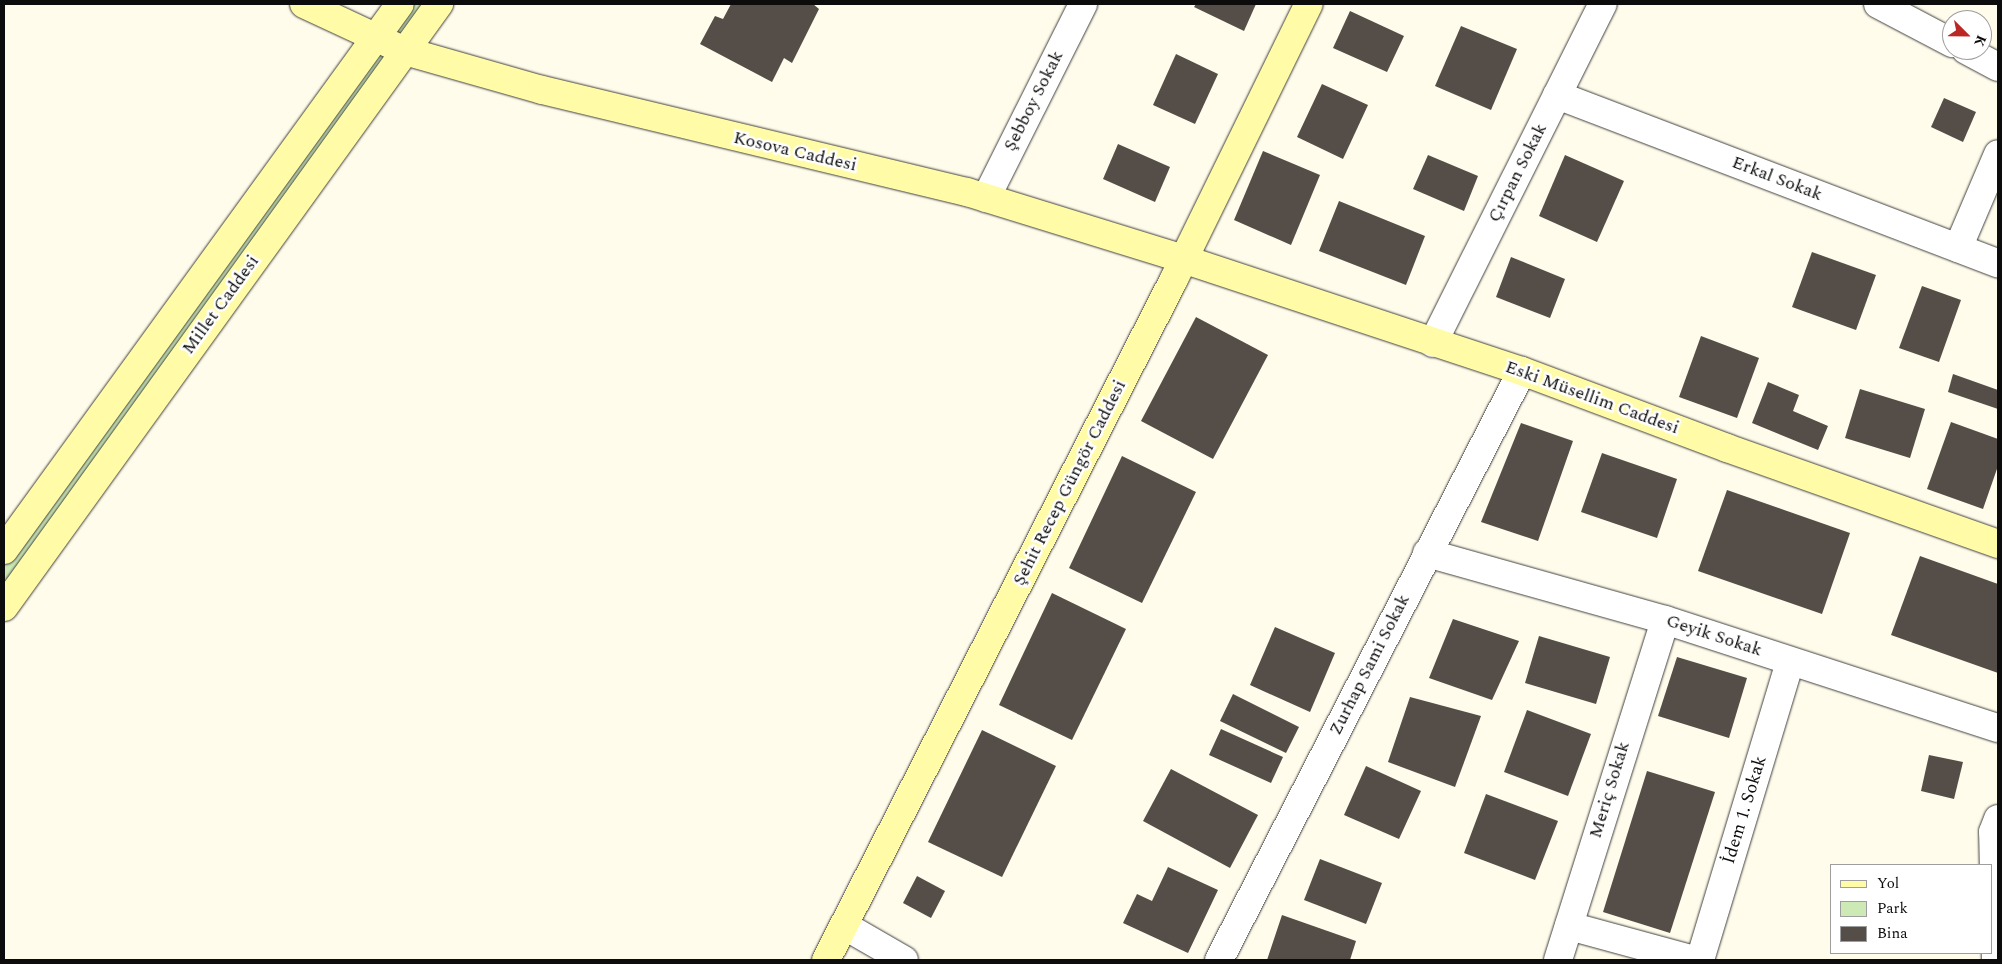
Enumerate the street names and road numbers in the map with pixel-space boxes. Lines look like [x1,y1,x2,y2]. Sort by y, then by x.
street label: Şebboy Sokak [999,47,1069,155]
street label: Çırpan Sokak [1484,120,1552,226]
street label: Kosova Caddesi [731,127,859,177]
street label: Erkal Sokak [1729,152,1825,206]
street label: Millet Caddesi [178,251,264,359]
street label: Eski Müsellim Caddesi [1502,356,1682,440]
street label: Şehit Recep Güngör Caddesi [1009,377,1131,589]
street label: Zurhap Sami Sokak [1325,591,1415,739]
street label: Geyik Sokak [1663,610,1765,662]
street label: Meriç Sokak [1585,739,1635,841]
street label: İdem 1. Sokak [1718,753,1772,867]

